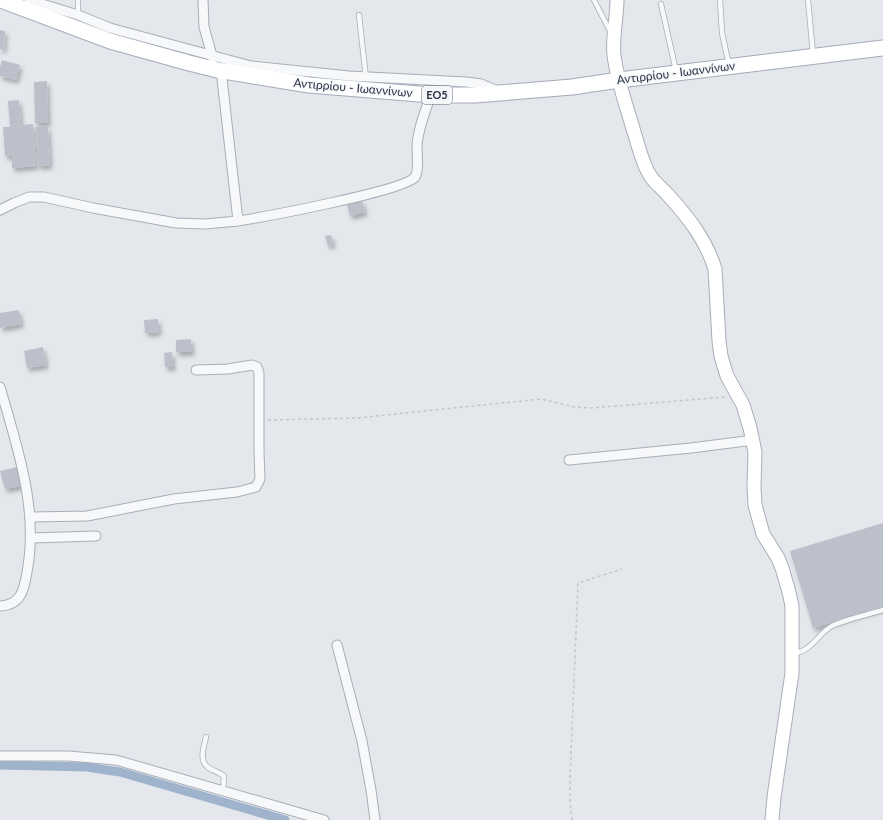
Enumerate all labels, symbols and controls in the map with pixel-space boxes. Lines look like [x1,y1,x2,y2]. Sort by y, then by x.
street label: Αντιρρίου - Ιωαννίνων [616,58,736,87]
street label: Αντιρρίου - Ιωαννίνων [293,75,413,100]
road number: ΕΟ5 [422,86,452,104]

